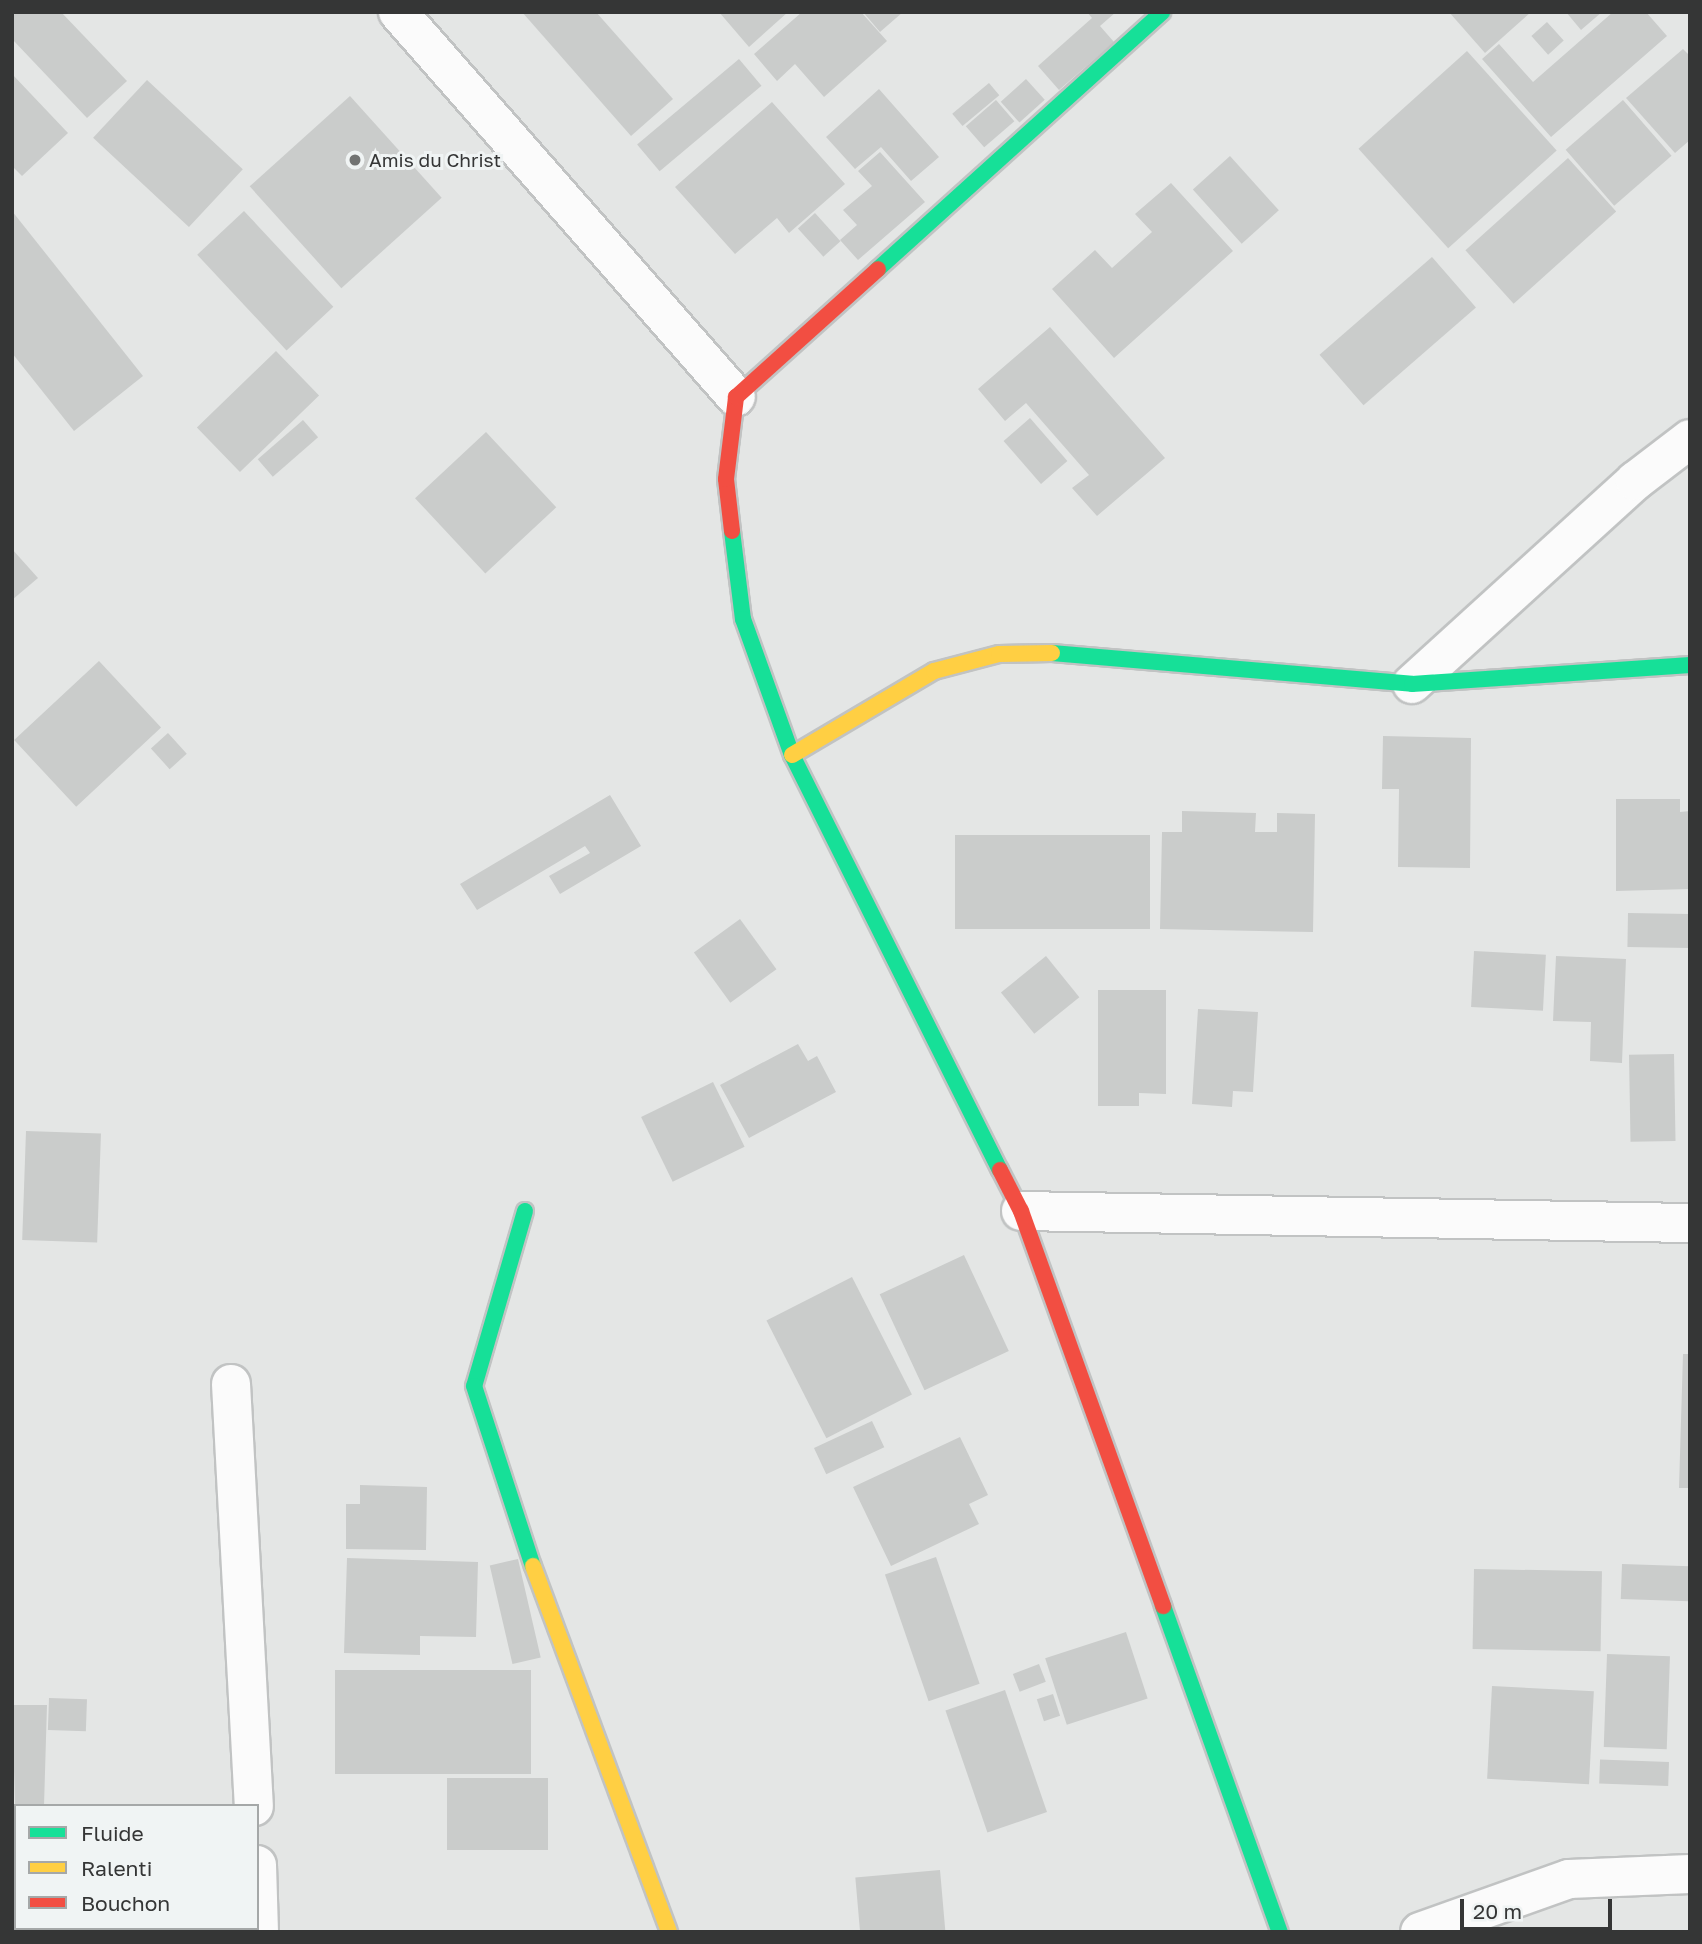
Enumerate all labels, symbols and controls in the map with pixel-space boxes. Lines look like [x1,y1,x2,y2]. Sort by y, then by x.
place label: Amis du Christ [369,149,501,171]
marker: Amis du Christ [347,152,363,168]
legend [14,1804,259,1930]
text: Fluide [81,1820,144,1846]
text: Ralenti [81,1855,152,1881]
scale bar [1464,1884,1616,1928]
text: Bouchon [81,1890,170,1916]
text: 20 m [1473,1898,1522,1924]

